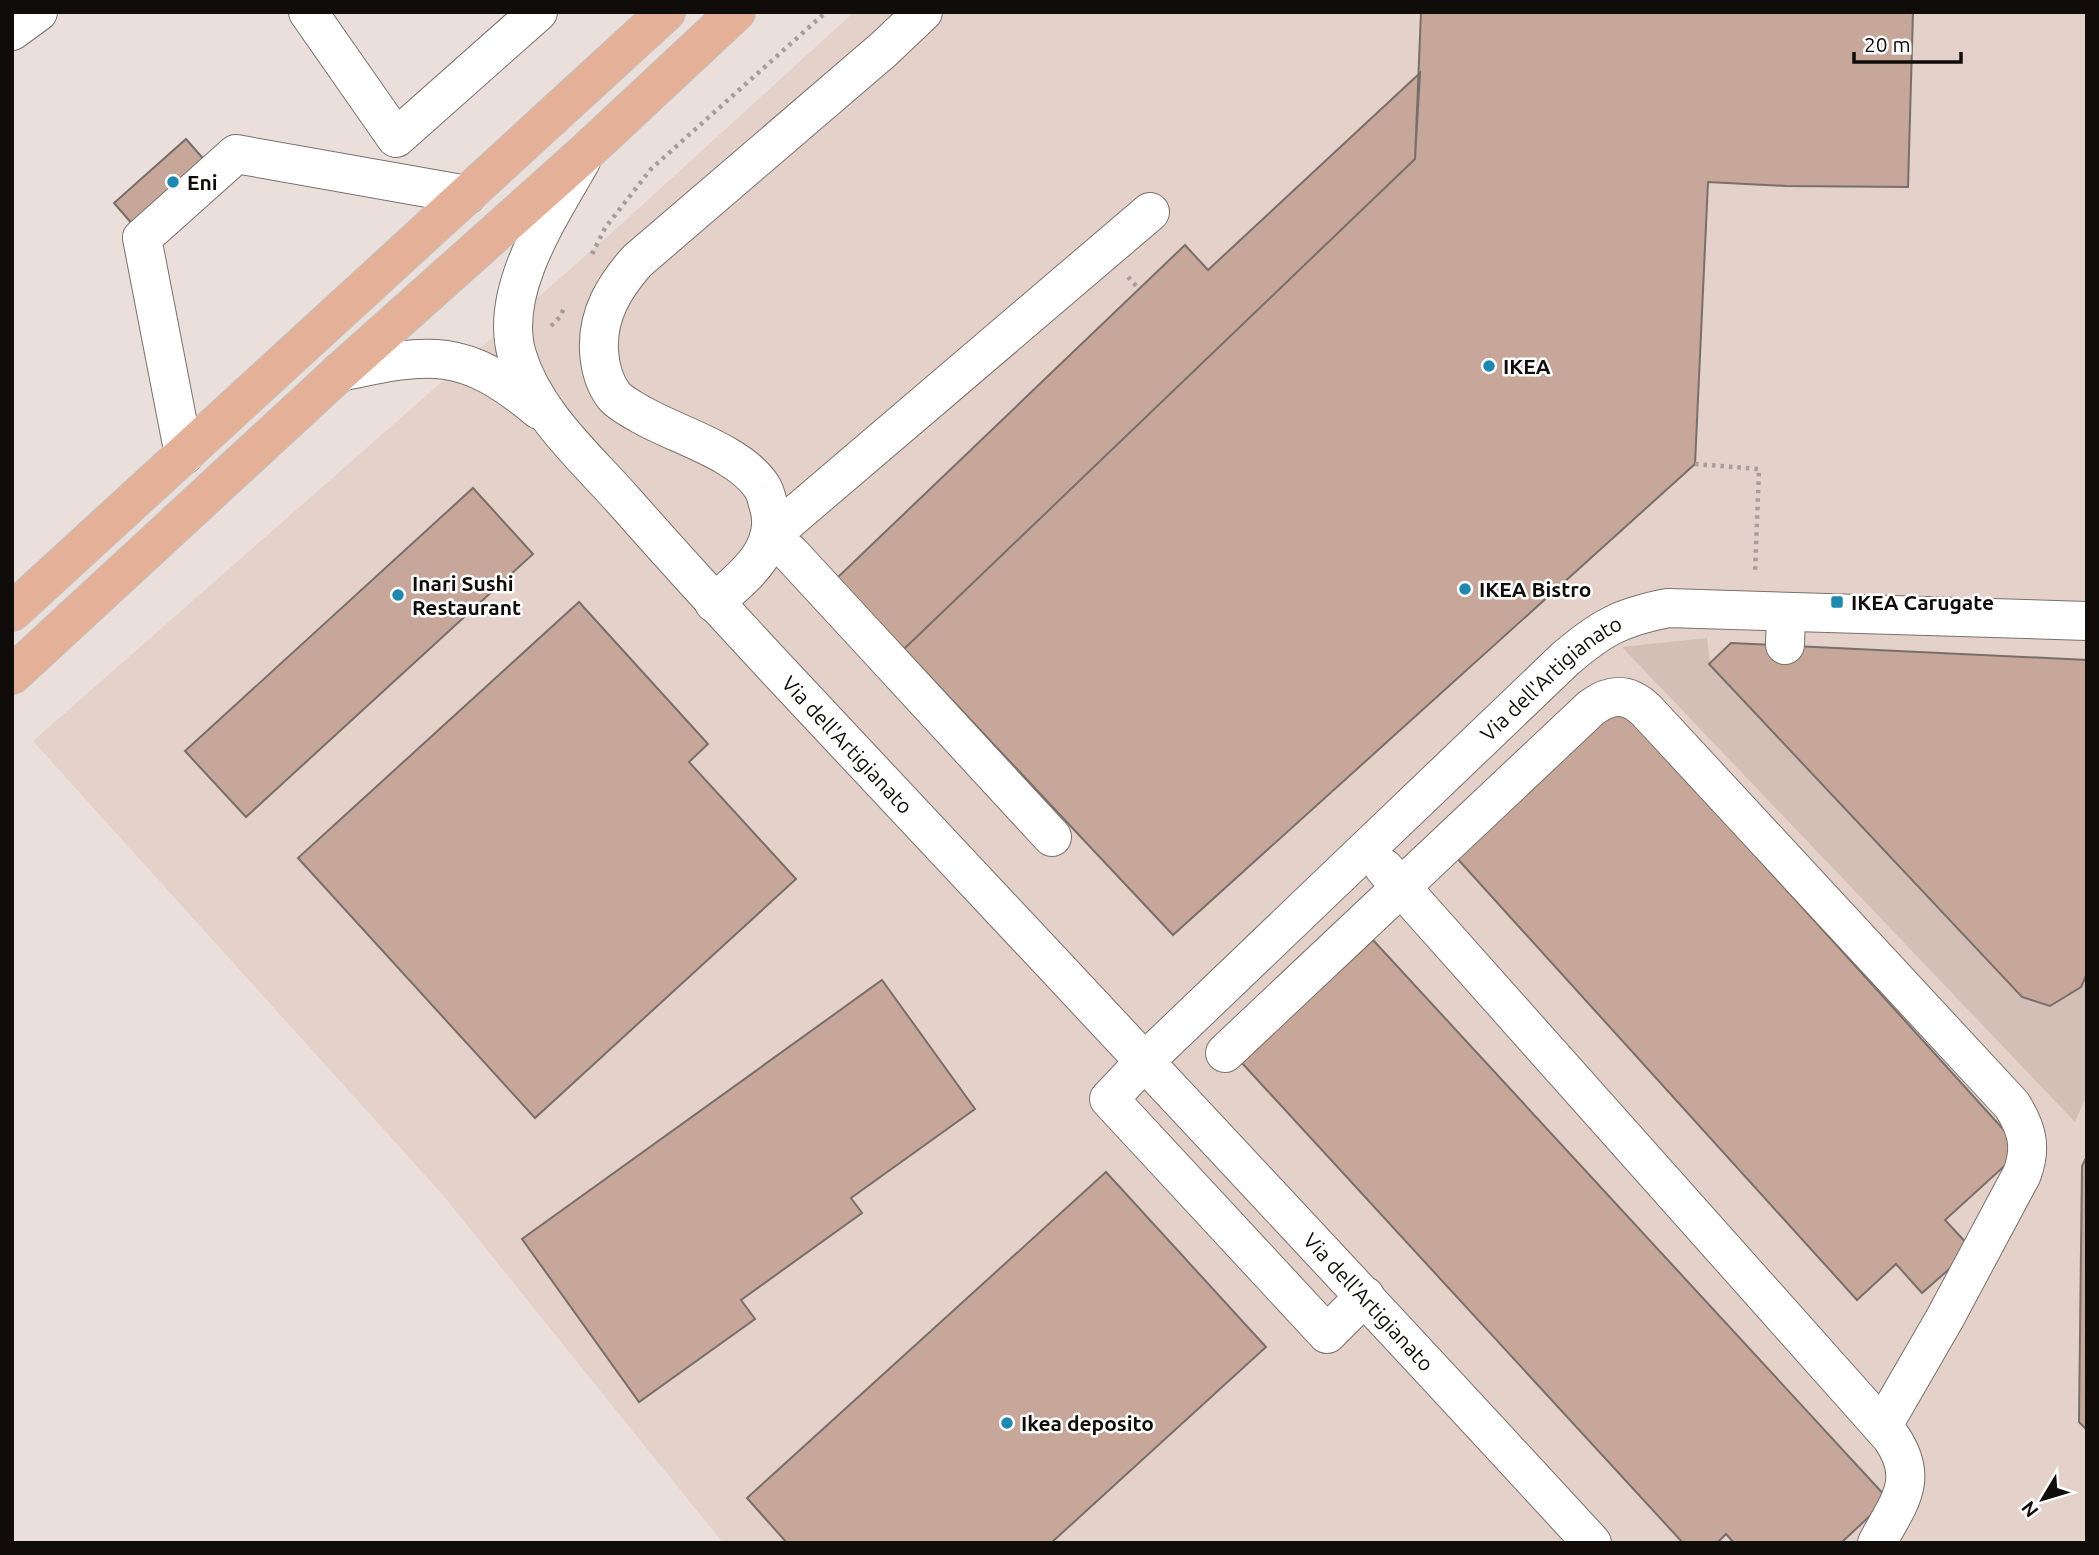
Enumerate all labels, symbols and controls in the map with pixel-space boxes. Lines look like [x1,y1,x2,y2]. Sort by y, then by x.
scale bar [1854,21,1961,65]
text: 20 m [1864,32,1911,56]
place label: Eni [187,170,218,194]
marker: Eni [165,174,181,190]
place label: IKEA [1503,354,1551,378]
marker: IKEA [1481,358,1497,374]
place label: Inari Sushi Restaurant [412,571,521,619]
place label: IKEA Bistro [1479,577,1591,601]
marker: IKEA Bistro [1457,581,1473,597]
marker: Inari Sushi Restaurant [390,587,406,603]
place label: IKEA Carugate [1851,590,1994,614]
marker: IKEA Carugate [1829,594,1845,610]
street label: Via dell'Artigianato [1475,611,1625,746]
street label: Via dell'Artigianato [777,671,918,818]
street label: Via dell'Artigianato [1299,1228,1439,1376]
place label: Ikea deposito [1021,1411,1154,1435]
marker: Ikea deposito [999,1415,1015,1431]
north arrow [2008,1464,2078,1534]
text: N [2017,1497,2043,1522]

